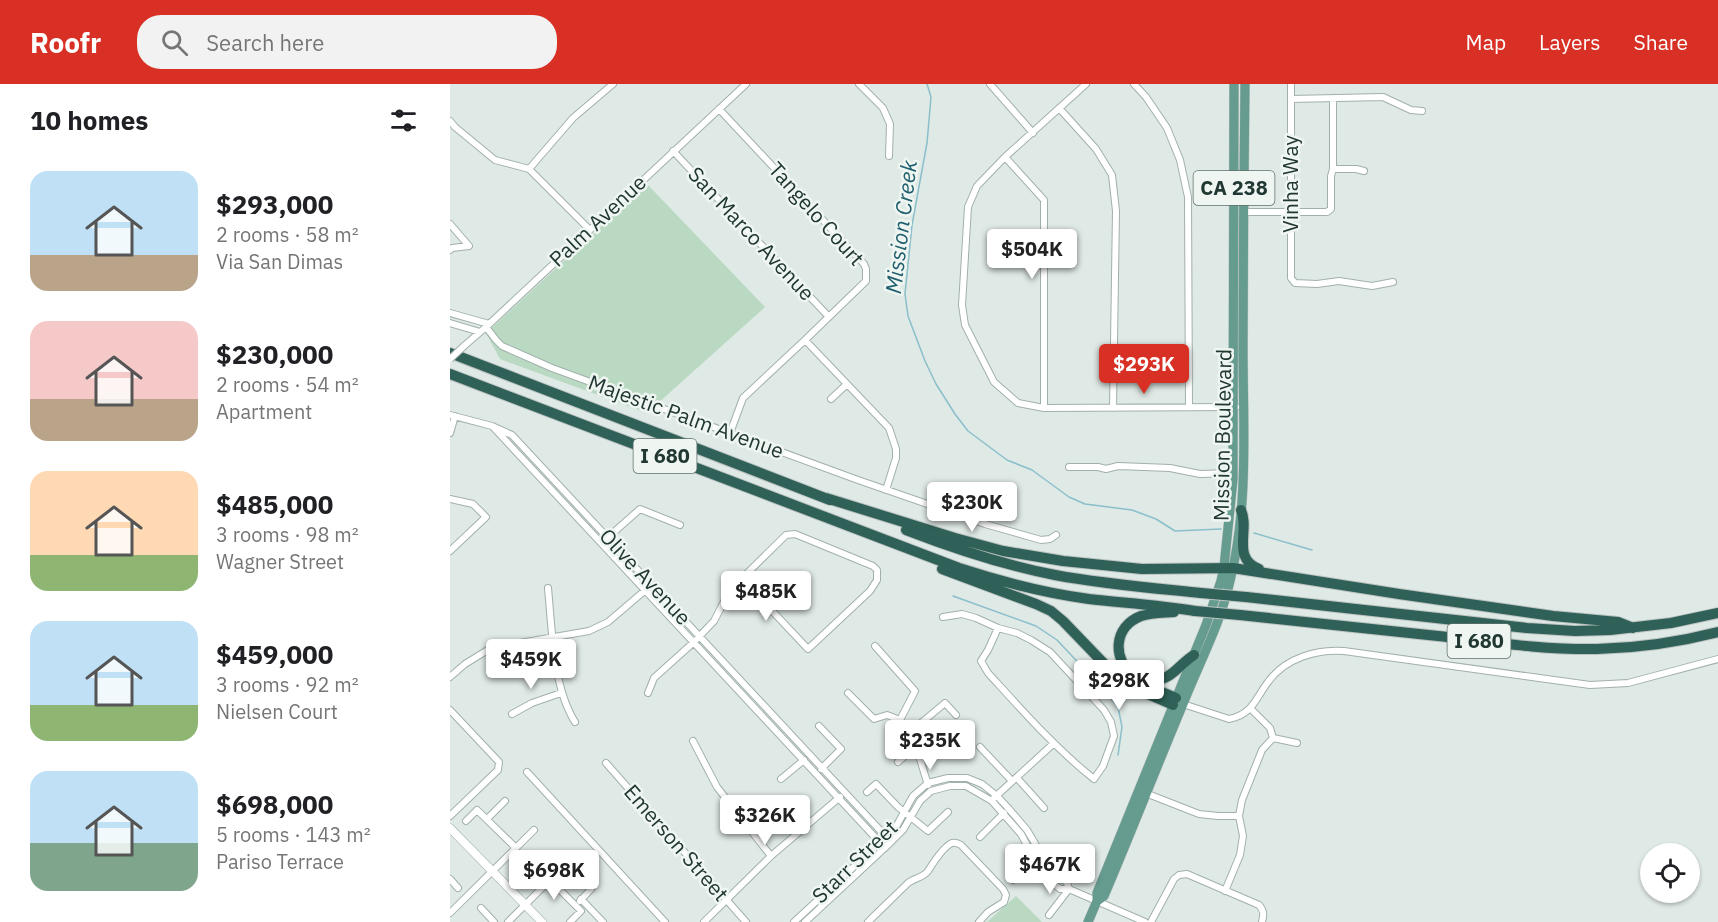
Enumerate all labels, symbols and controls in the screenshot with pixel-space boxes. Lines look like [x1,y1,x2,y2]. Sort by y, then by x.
search box [137,15,557,69]
text: Roofr [30,24,101,61]
icon: search [158,26,191,59]
text: Search here [206,28,324,57]
text: Map [1466,28,1506,56]
text: Layers [1539,28,1601,56]
text: Share [1634,28,1688,56]
text: 10 homes [30,103,148,137]
icon: filters [387,104,420,137]
street label: Vinha Way [1276,134,1304,233]
street label: Tangelo Court [763,155,871,271]
water label: Mission Creek [878,158,923,295]
street label: San Marco Avenue [682,160,821,306]
street label: Palm Avenue [543,168,652,272]
road number: CA 238 [1194,171,1274,205]
text: $293,000 [216,187,333,221]
icon: home [78,195,150,267]
text: 2 rooms · 58 m² [216,221,359,248]
pin: $504K [990,229,1074,280]
text: $504K [1001,235,1063,262]
text: Via San Dimas [216,248,343,275]
text: $230,000 [216,337,333,371]
pin: $293K [1102,344,1186,395]
icon: home [78,345,150,417]
street label: Mission Boulevard [1207,349,1238,521]
text: $293K [1113,350,1175,377]
street label: Majestic Palm Avenue [585,368,788,464]
text: 2 rooms · 54 m² [216,371,359,398]
text: Apartment [216,398,312,425]
road number: I 680 [634,439,696,473]
pin: $230K [930,482,1014,533]
text: $485,000 [216,487,333,521]
text: $230K [941,488,1003,515]
icon: home [78,495,150,567]
text: 3 rooms · 98 m² [216,521,359,548]
street label: Olive Avenue [594,522,698,631]
text: Wagner Street [216,548,344,575]
pin: $485K [724,571,808,622]
text: $485K [735,577,797,604]
road number: I 680 [1448,624,1510,658]
text: $459,000 [216,637,333,671]
pin: $459K [489,639,573,690]
icon: home [78,645,150,717]
text: $459K [500,645,562,672]
pin: $298K [1077,660,1161,711]
text: $298K [1088,666,1150,693]
text: 3 rooms · 92 m² [216,671,359,698]
text: Nielsen Court [216,698,338,725]
pin: $235K [888,720,972,771]
text: $235K [899,726,961,753]
street label: Emerson Street [618,778,735,907]
text: $698,000 [216,787,333,821]
icon: home [78,795,150,867]
pin: $326K [723,795,807,846]
text: $326K [734,801,796,828]
street label: Starr Street [805,813,903,909]
text: 5 rooms · 143 m² [216,821,371,848]
map controls [1640,843,1700,903]
button: locate [1640,843,1700,903]
pin: $467K [1008,844,1092,895]
text: Pariso Terrace [216,848,344,875]
pin: $698K [512,850,596,901]
text: $467K [1019,850,1081,877]
text: $698K [523,856,585,883]

